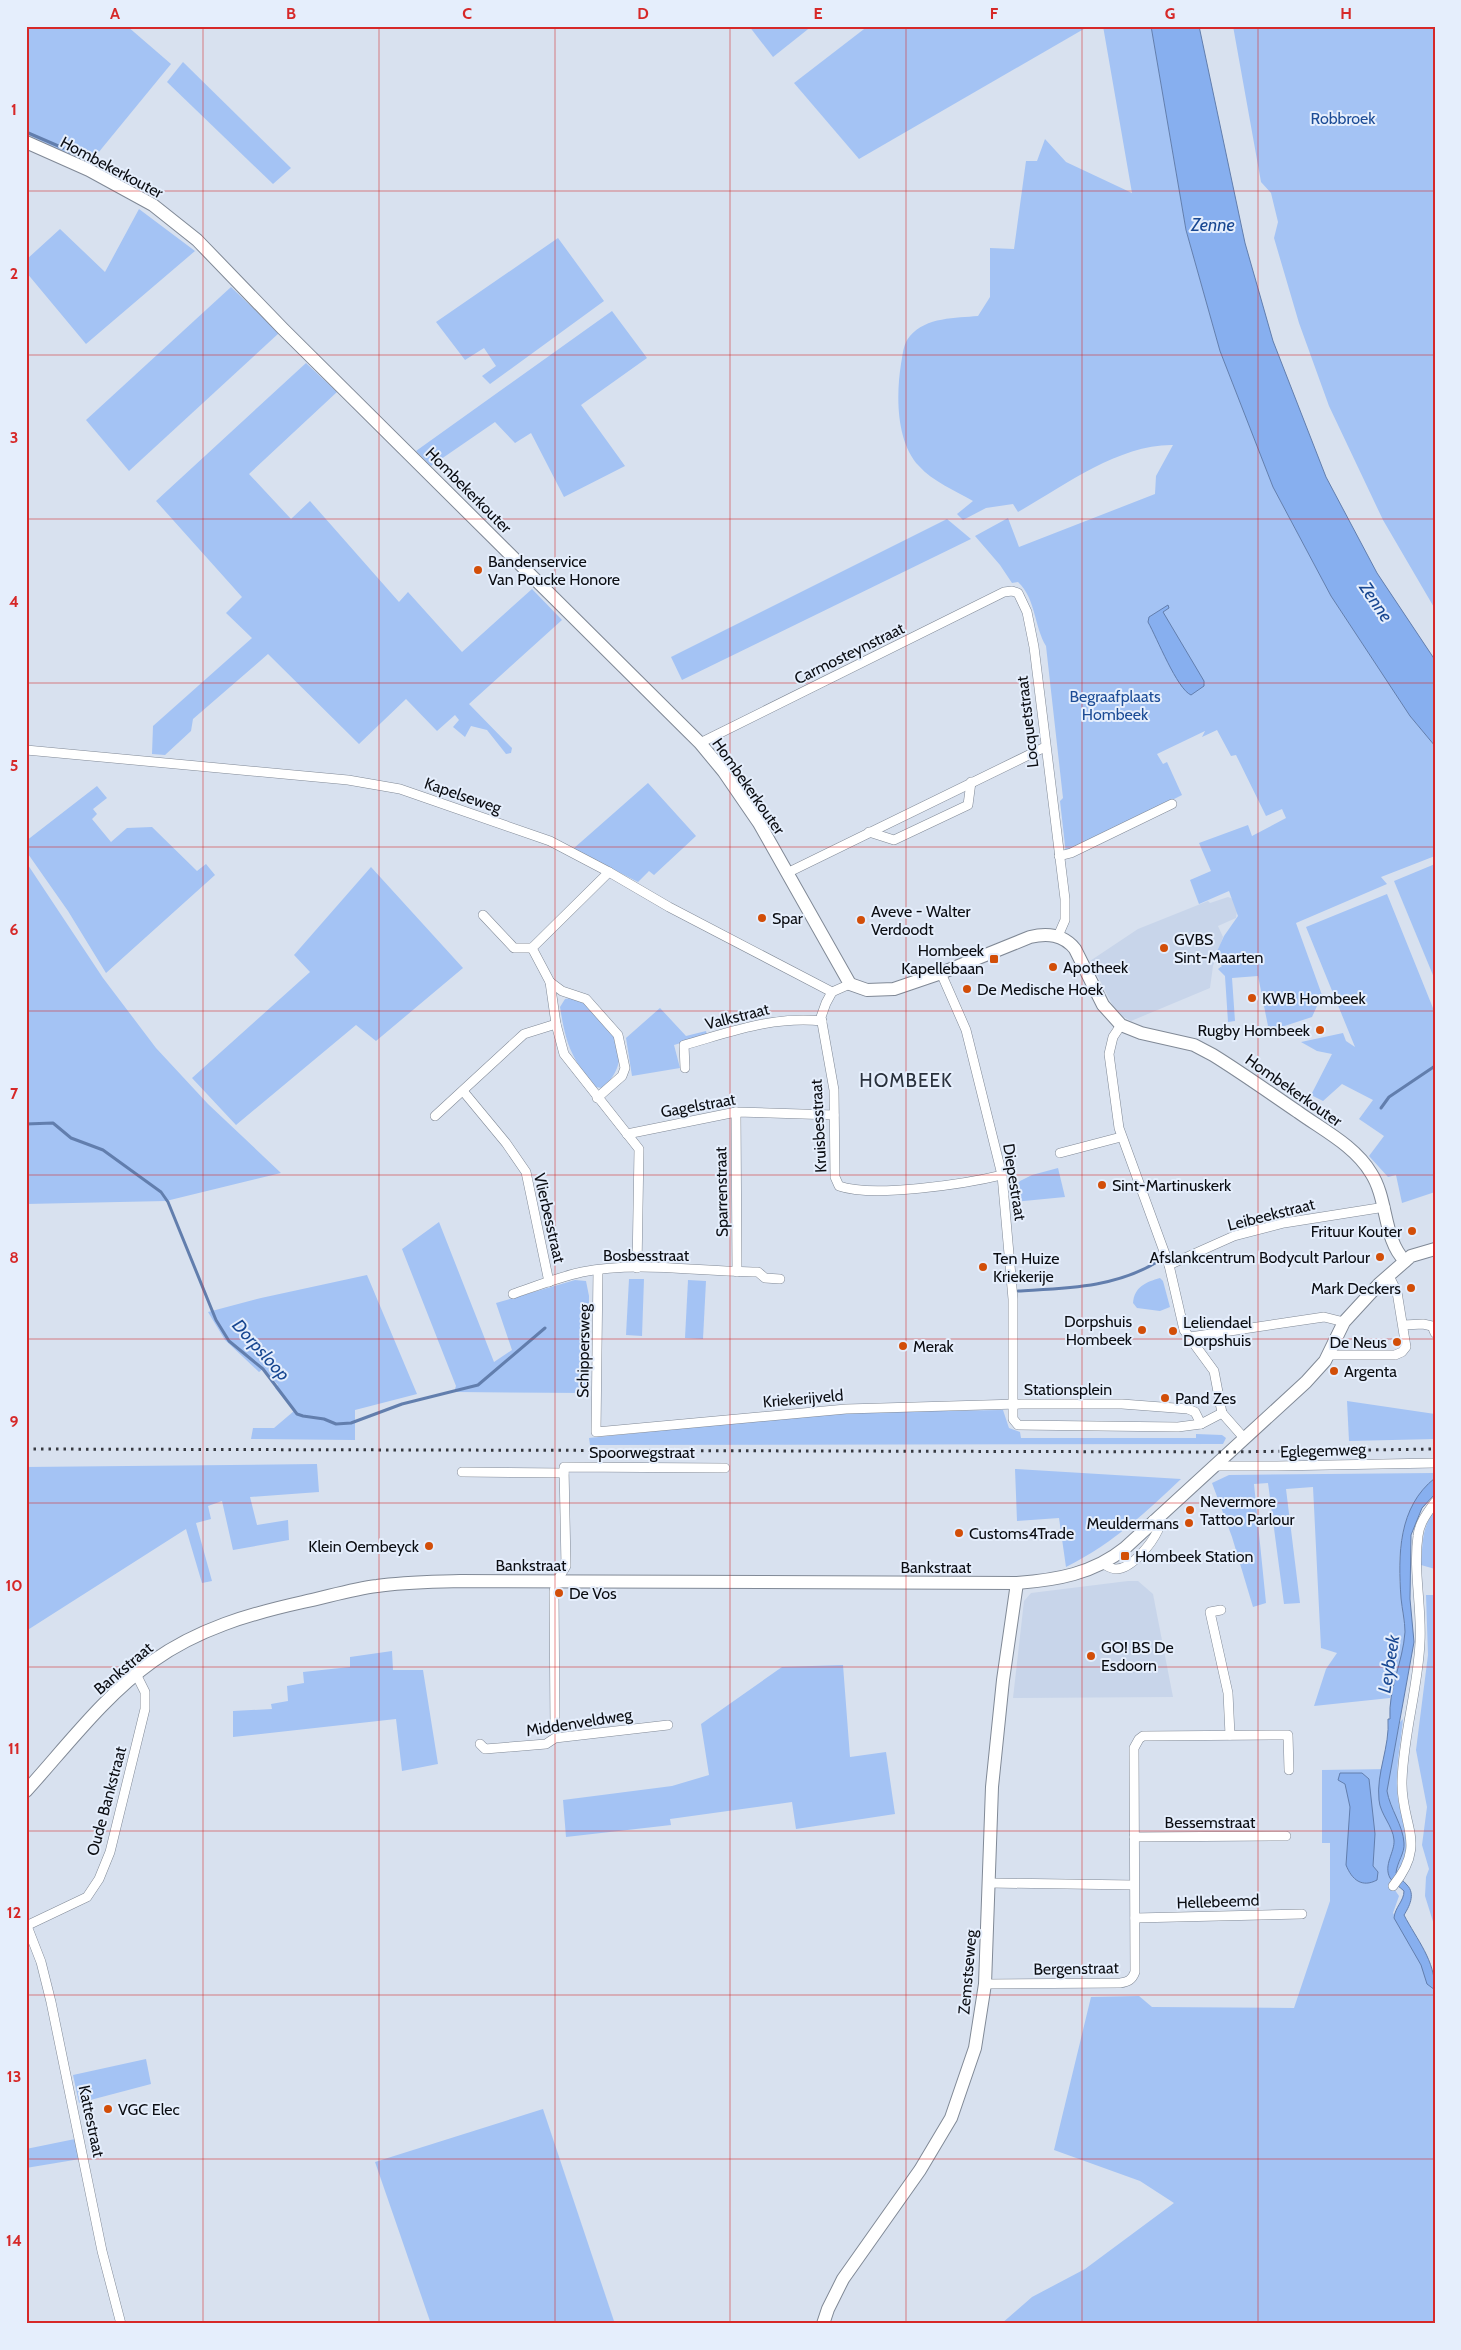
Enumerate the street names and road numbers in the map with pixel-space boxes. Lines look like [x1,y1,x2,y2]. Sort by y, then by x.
street label: Hombekerkouter [57,132,167,203]
street label: Hombekerkouter [422,443,516,538]
street label: Carmosteynstraat [791,618,908,688]
street label: Locquetstraat [1012,674,1043,769]
street label: Hombekerkouter [708,734,789,839]
street label: Kapelseweg [422,773,505,818]
street label: Valkstraat [703,999,772,1034]
street label: Hombekerkouter [1242,1050,1346,1131]
street label: Kruisbesstraat [807,1078,830,1173]
street label: Gagelstraat [659,1089,738,1121]
street label: Diepestraat [999,1142,1030,1223]
street label: Sparrenstraat [711,1146,732,1237]
street label: Vlierbesstraat [530,1171,569,1265]
street label: Leibeekstraat [1225,1194,1317,1235]
street label: Bosbesstraat [603,1246,690,1265]
street label: Schippersweg [573,1303,594,1398]
street label: Stationsplein [1024,1380,1112,1399]
street label: Kriekerijveld [762,1386,844,1411]
street label: Eglegemweg [1280,1439,1367,1461]
street label: Spoorwegstraat [589,1443,696,1462]
street label: Bankstraat [496,1556,567,1575]
street label: Bankstraat [901,1558,972,1577]
street label: Bankstraat [90,1638,157,1698]
street label: Middenveldweg [525,1705,634,1740]
street label: Oude Bankstraat [83,1744,130,1858]
street label: Bessemstraat [1165,1813,1256,1832]
street label: Hellebeemd [1176,1891,1260,1912]
street label: Zemstseweg [954,1928,981,2015]
street label: Bergenstraat [1033,1958,1119,1979]
street label: Kattestraat [75,2083,109,2159]

